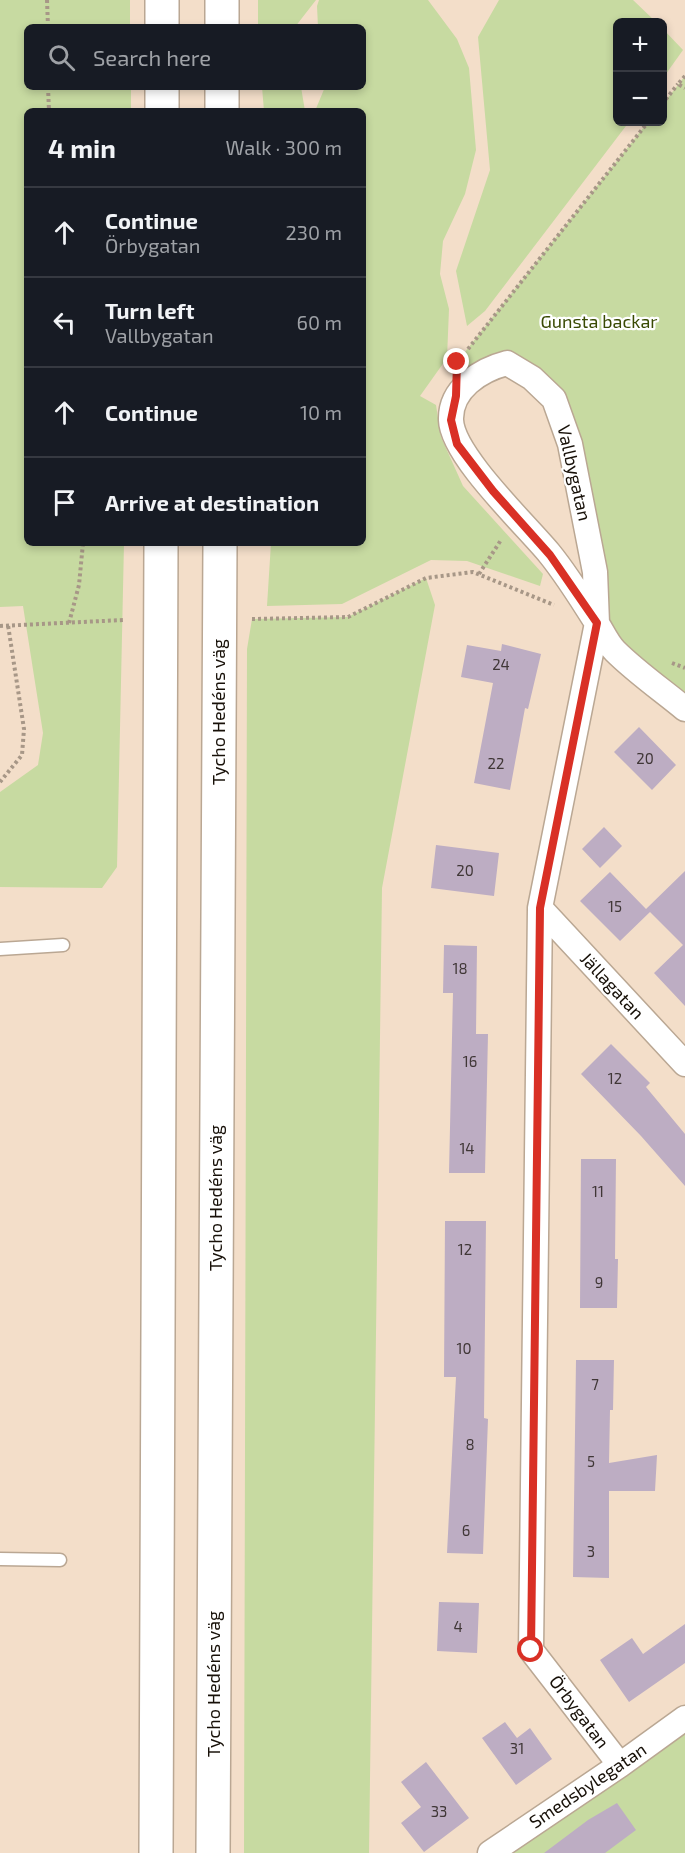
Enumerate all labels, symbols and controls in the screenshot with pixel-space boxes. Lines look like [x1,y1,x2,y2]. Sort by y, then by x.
map controls [613,18,667,126]
button: + [613,18,667,72]
search box [24,24,366,90]
icon: search [45,41,78,74]
text: Search here [93,44,211,70]
button: − [613,72,667,126]
text: 4 min [48,132,116,163]
text: Walk · 300 m [226,135,342,159]
text: Continue [105,207,198,233]
icon: ahead [48,216,81,249]
text: 230 m [286,220,342,244]
text: Örbygatan [105,233,200,257]
text: Turn left [105,297,194,323]
icon: left [48,306,81,339]
text: 60 m [297,310,342,334]
park label: Gunsta backar [540,310,658,332]
text: Vallbygatan [105,323,214,347]
route end [443,348,469,374]
icon: ahead [48,396,81,429]
text: Continue [105,399,198,425]
text: 10 m [300,400,342,424]
street label: Vallbygatan [553,423,597,523]
icon: arrive [48,486,81,519]
text: Arrive at destination [105,489,319,515]
street label: Tycho Hedéns väg [207,639,229,785]
house number: 24 [492,655,510,673]
house number: 20 [636,749,654,767]
house number: 22 [488,754,504,772]
house number: 20 [456,861,474,879]
house number: 15 [608,897,622,915]
street label: Jällagatan [576,947,649,1023]
house number: 18 [452,959,468,977]
house number: 16 [463,1052,477,1070]
house number: 12 [608,1069,622,1087]
street label: Tycho Hedéns väg [204,1125,226,1271]
house number: 14 [459,1139,475,1157]
house number: 11 [592,1182,604,1200]
house number: 12 [458,1240,472,1258]
house number: 9 [595,1273,603,1291]
house number: 10 [456,1339,472,1357]
house number: 7 [591,1375,599,1393]
house number: 8 [465,1435,475,1453]
house number: 5 [587,1452,595,1470]
house number: 6 [462,1521,470,1539]
house number: 3 [587,1542,595,1560]
street label: Tycho Hedéns väg [202,1611,224,1757]
house number: 4 [453,1617,463,1635]
route start [517,1636,543,1662]
street label: Örbygatan [545,1670,614,1752]
street label: Smedsbylegatan [525,1738,650,1833]
house number: 31 [510,1739,524,1757]
house number: 33 [431,1802,447,1820]

